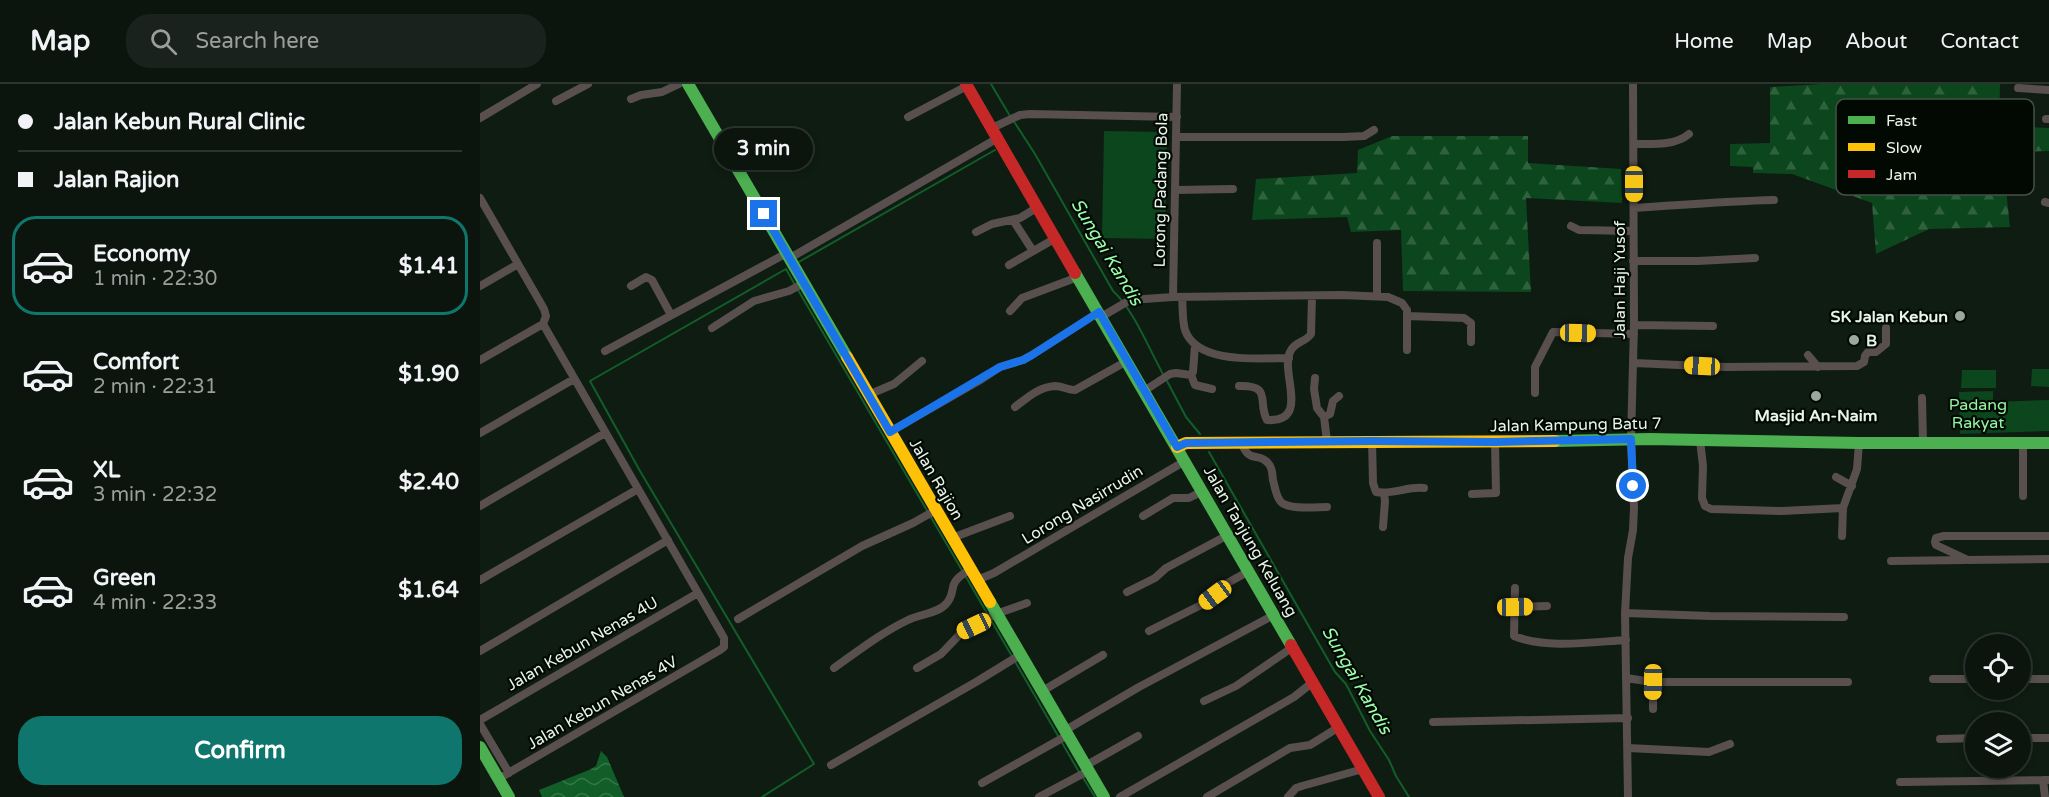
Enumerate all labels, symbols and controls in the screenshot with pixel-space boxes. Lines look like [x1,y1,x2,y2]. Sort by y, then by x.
search box [126,14,546,68]
text: Map [30,24,90,58]
icon: search [147,25,180,58]
text: Search here [195,28,319,54]
text: Home [1674,29,1734,54]
text: Map [1767,29,1812,54]
text: About [1845,29,1907,54]
text: Contact [1940,29,2019,54]
legend [1836,99,2034,195]
text: Jalan Kebun Rural Clinic [54,109,305,135]
text: Fast [1886,111,1917,131]
street label: Lorong Padang Bola [1150,113,1172,268]
callout: 3 min [714,127,814,169]
text: 3 min [737,137,790,161]
text: Slow [1886,138,1922,158]
text: Jam [1886,165,1917,185]
car [1625,166,1643,202]
text: Jalan Rajion [54,167,179,193]
water label: Sungai Kandis [1066,194,1148,311]
route end [750,200,777,227]
street label: Jalan Haji Yusof [1610,220,1630,339]
icon: car [21,239,75,293]
text: Economy [93,241,190,267]
text: $1.41 [399,253,459,279]
text: 1 min · 22:30 [93,267,217,291]
place label: SK Jalan Kebun [1831,307,1948,327]
marker: SK Jalan Kebun [1953,309,1967,323]
car [1560,324,1596,342]
place label: B [1866,331,1877,351]
marker: B [1847,333,1861,347]
icon: car [21,347,75,401]
text: Comfort [93,349,179,375]
car [1684,356,1720,376]
text: $1.90 [398,361,459,387]
text: 2 min · 22:31 [93,375,217,399]
marker: Masjid An-Naim [1809,389,1823,403]
park label: Padang Rakyat [1949,395,2007,433]
place label: Masjid An-Naim [1754,406,1878,426]
street label: Jalan Kampung Batu 7 [1490,414,1662,436]
street label: Jalan Rajion [905,435,968,524]
icon: car [21,455,75,509]
text: XL [93,457,120,483]
street label: Lorong Nasirrudin [1018,461,1147,549]
street label: Jalan Tanjung Keluang [1199,463,1301,620]
text: $2.40 [399,469,459,495]
route start [1619,472,1646,499]
text: 3 min · 22:32 [93,483,217,507]
icon: car [21,563,75,617]
text: Green [93,565,156,591]
text: $1.64 [398,577,459,603]
car [1195,577,1235,613]
text: 4 min · 22:33 [93,591,217,615]
street label: Jalan Kebun Nenas 4U [503,592,662,695]
car [1497,598,1533,616]
car [954,610,994,642]
water label: Sungai Kandis [1317,622,1397,739]
map controls [1965,634,2031,778]
button: locate [1965,634,2031,700]
street label: Jalan Kebun Nenas 4V [524,652,681,754]
car [1644,664,1662,700]
button: layers [1965,712,2031,778]
button: Confirm [18,716,462,785]

